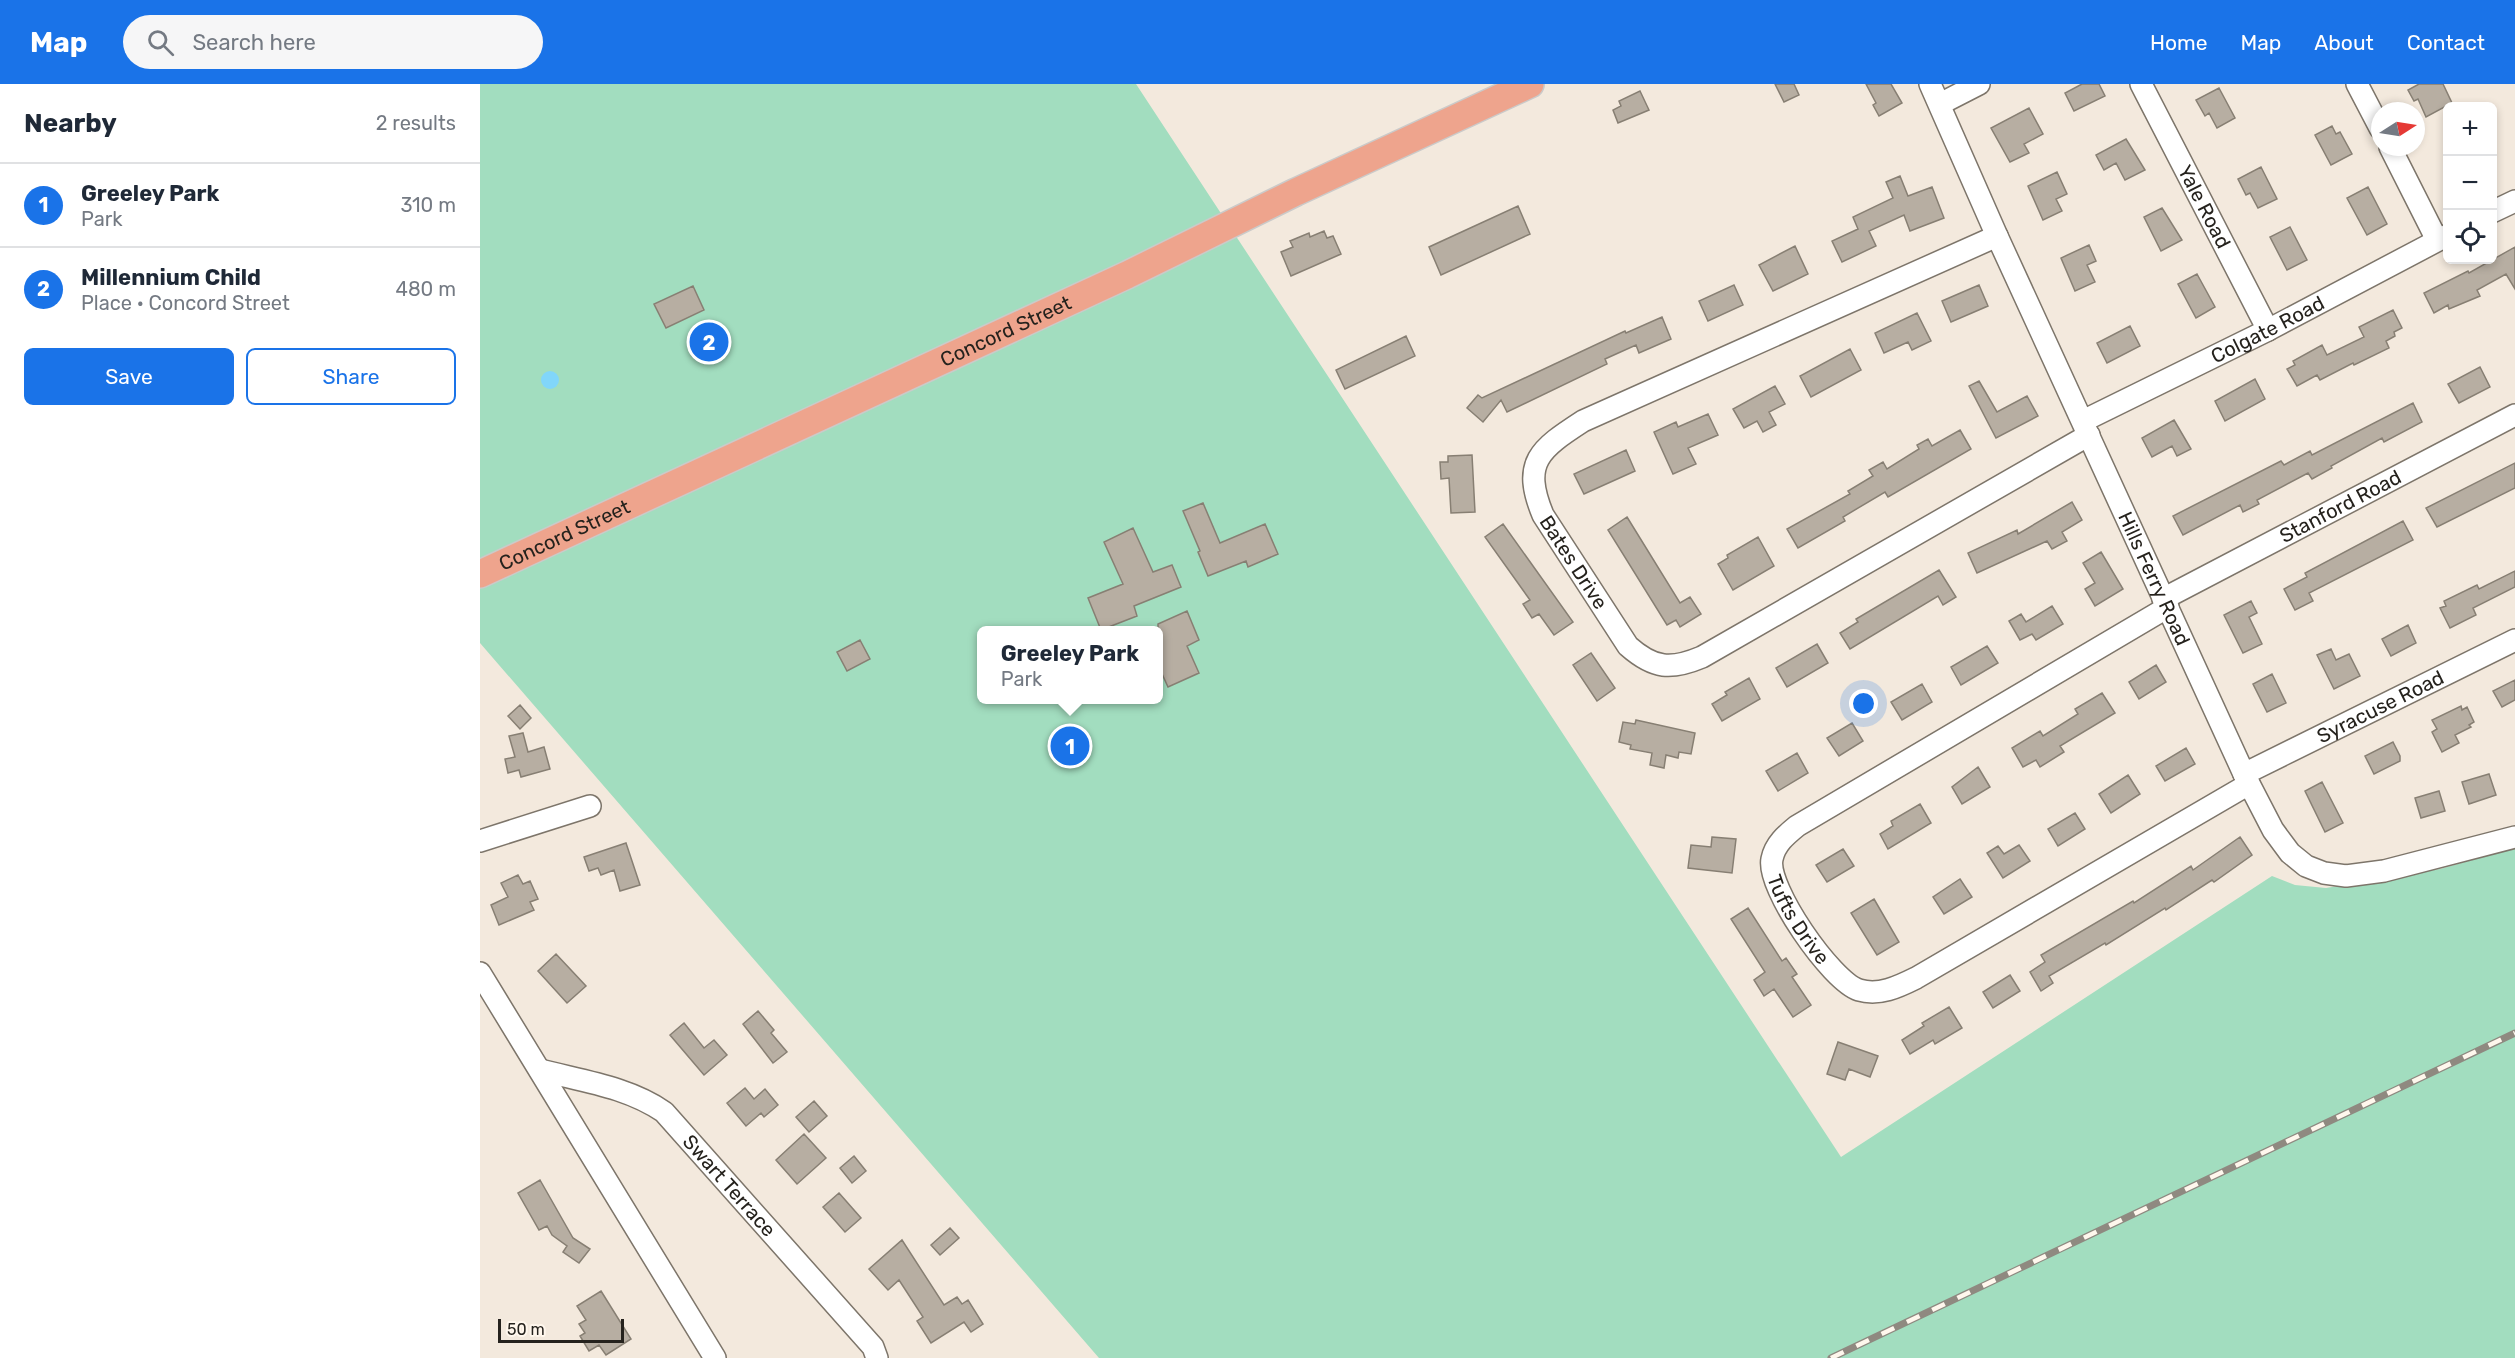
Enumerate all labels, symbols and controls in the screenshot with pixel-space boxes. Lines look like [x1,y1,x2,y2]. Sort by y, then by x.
search box [123,15,543,69]
text: Map [30,26,87,59]
icon: search [144,26,177,59]
text: Search here [192,29,316,56]
text: Home [2150,30,2207,55]
text: Map [2240,30,2281,55]
text: About [2314,30,2374,55]
text: Contact [2407,30,2485,55]
north arrow [2371,102,2425,156]
map controls [2443,102,2497,264]
button: + [2443,102,2497,156]
text: Nearby [24,108,117,139]
text: 2 results [376,111,456,135]
button: − [2443,156,2497,210]
street label: Yale Road [2173,161,2236,252]
text: Greeley Park [81,180,219,207]
text: 1 [39,193,48,217]
text: 310 m [400,193,456,217]
text: Park [81,207,123,231]
button: locate [2443,210,2497,264]
text: Millennium Child [81,264,261,291]
text: 2 [37,277,50,301]
text: 480 m [395,277,456,301]
street label: Concord Street [936,290,1075,372]
text: Place · Concord Street [81,291,290,315]
street label: Colgate Road [2207,291,2328,368]
pin: 2 [690,320,728,364]
button: Save [24,348,234,405]
button: Share [246,348,456,405]
street label: Stanford Road [2275,465,2405,548]
street label: Concord Street [495,494,634,576]
street label: Hills Ferry Road [2113,508,2195,649]
street label: Bates Drive [1535,511,1613,614]
popup [977,626,1163,704]
text: Greeley Park [1001,640,1139,667]
street label: Syracuse Road [2313,665,2448,748]
text: Park [1001,667,1042,691]
your location [1849,689,1878,718]
pin: 1 [1050,724,1090,768]
street label: Tufts Drive [1762,871,1834,969]
street label: Swart Terrace [678,1130,781,1241]
scale bar [498,1316,624,1344]
text: 50 m [507,1320,545,1339]

